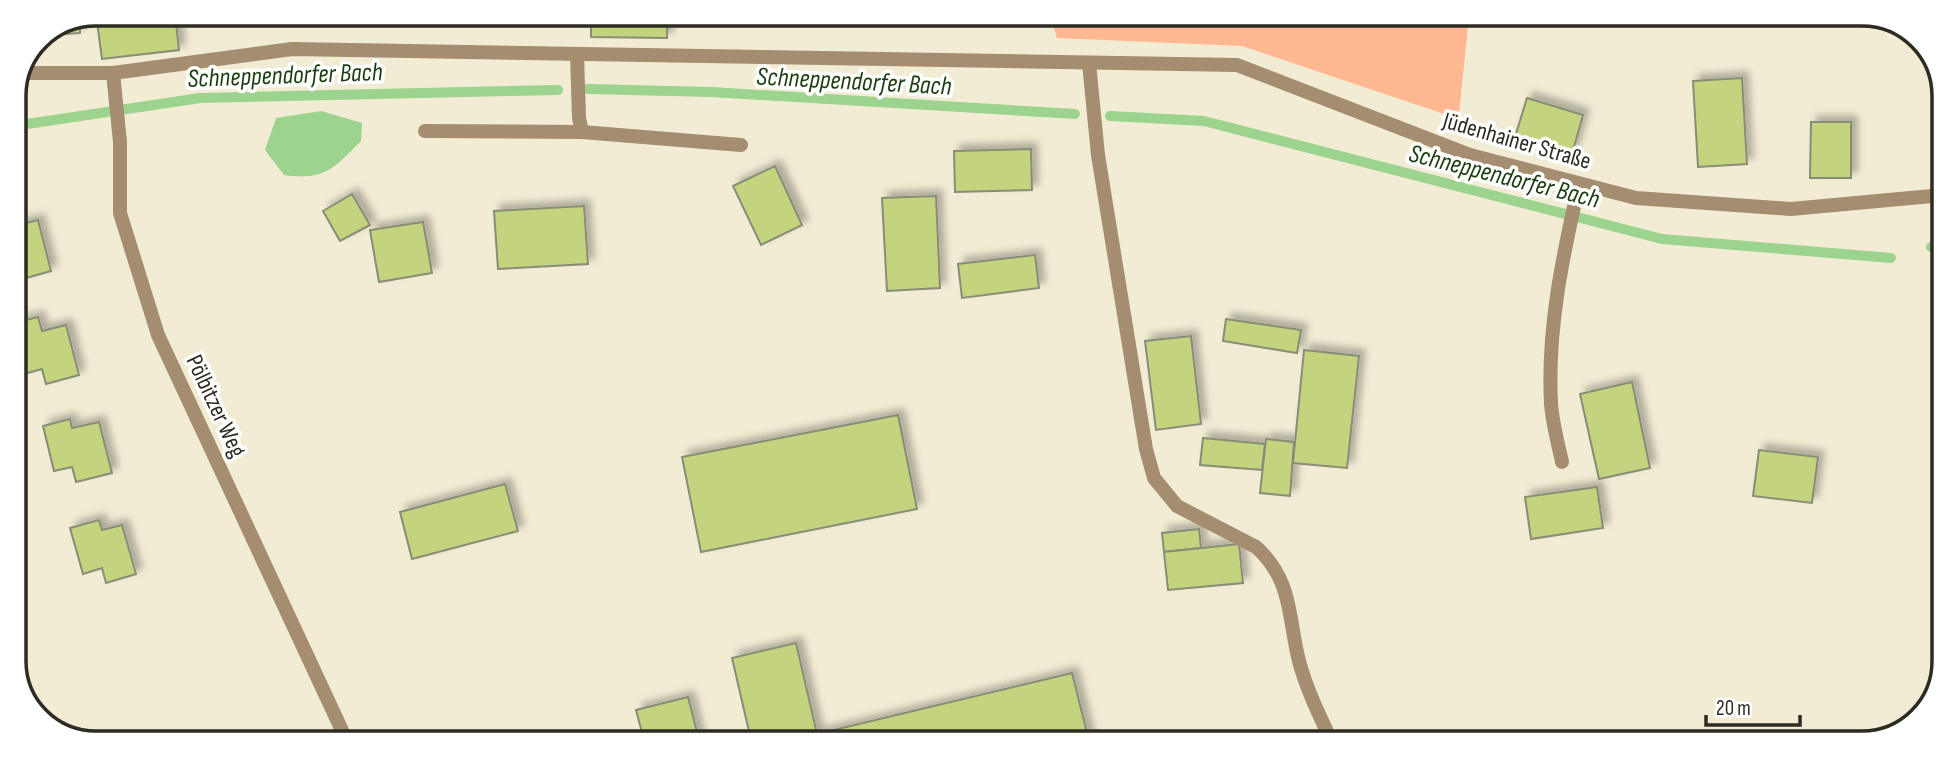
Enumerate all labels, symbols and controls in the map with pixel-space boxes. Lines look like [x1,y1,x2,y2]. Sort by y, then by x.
water label: Schneppendorfer Bach [187,57,383,95]
water label: Schneppendorfer Bach [756,61,952,103]
street label: Jüdenhainer Straße [1439,106,1594,176]
water label: Schneppendorfer Bach [1405,138,1603,216]
street label: Pölbitzer Weg [180,350,252,462]
scale bar [1706,684,1800,728]
text: 20 m [1716,696,1751,721]

